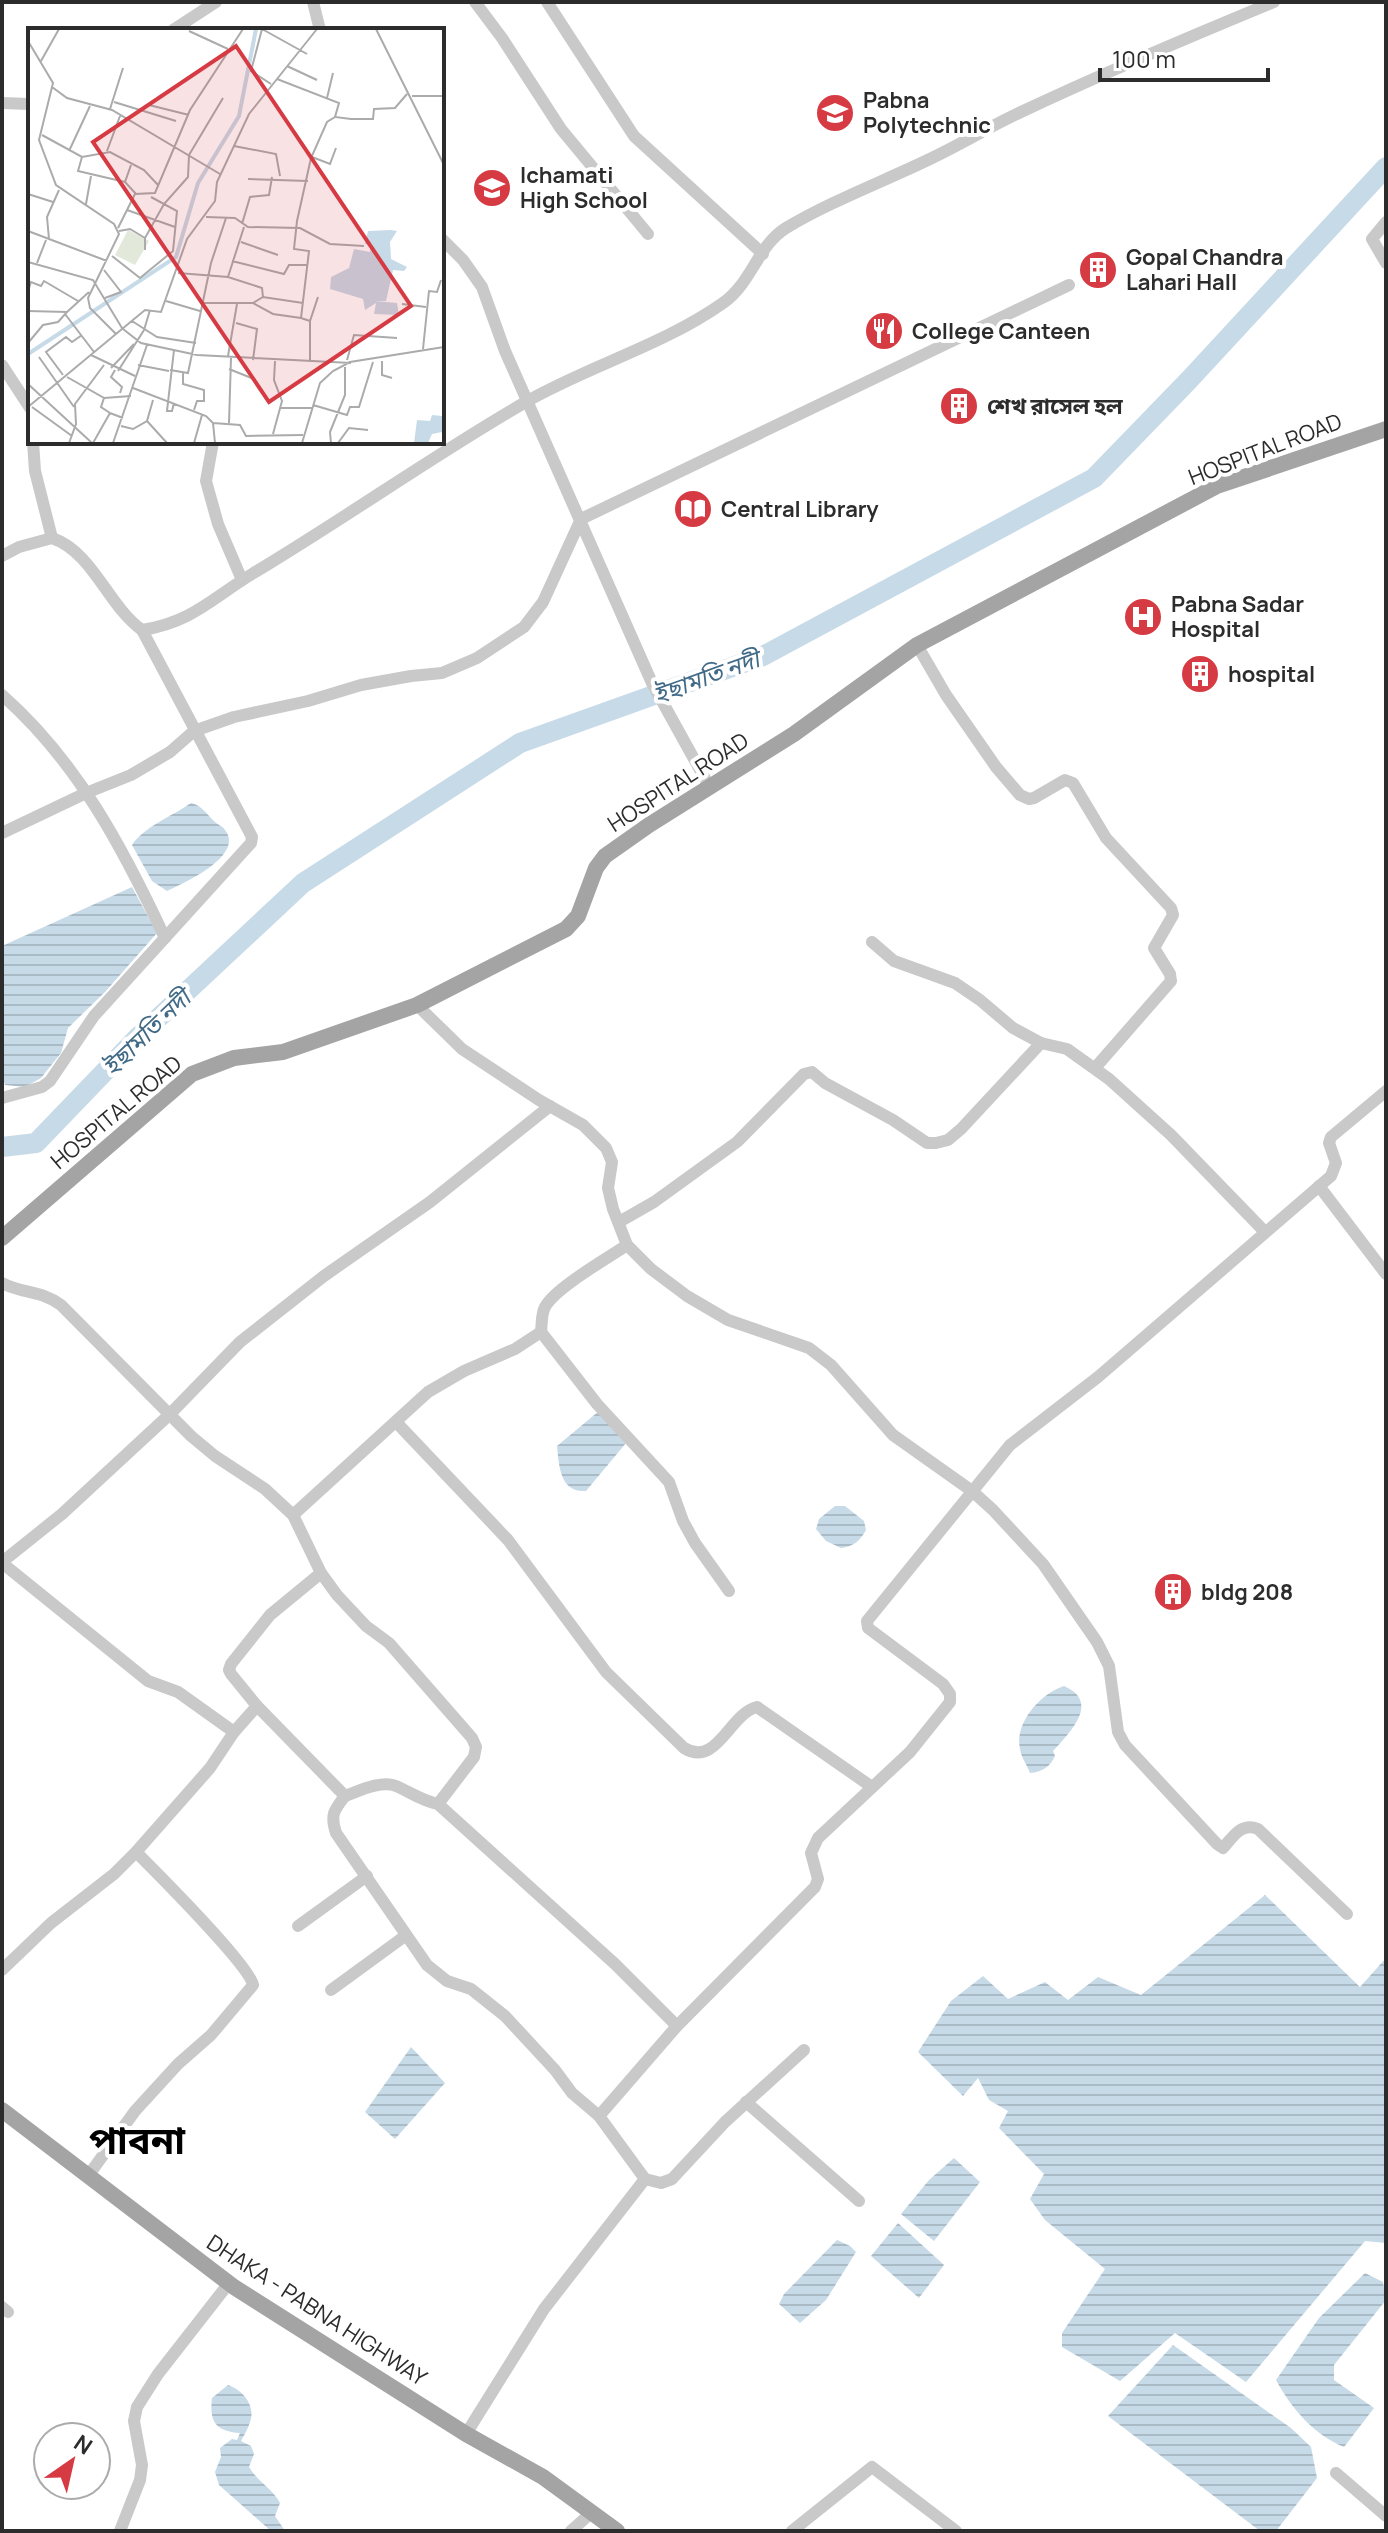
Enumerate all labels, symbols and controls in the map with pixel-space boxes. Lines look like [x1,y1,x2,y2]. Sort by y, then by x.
inset map [28,28,444,444]
scale bar [1100,32,1268,82]
text: 100 m [1112,42,1176,75]
place label: Pabna Polytechnic [863,85,991,140]
school or university icon: Pabna Polytechnic [814,92,856,134]
place label: Ichamati High School [520,160,648,215]
school or university icon: Ichamati High School [471,167,513,209]
place label: Gopal Chandra Lahari Hall [1126,242,1284,297]
building icon: Gopal Chandra Lahari Hall [1077,249,1119,291]
restaurant icon: College Canteen [863,310,905,352]
place label: College Canteen [912,316,1090,346]
building icon: শেখ রাসেল হল [938,385,980,427]
place label: শেখ রাসেল হল [987,391,1123,421]
street label: HOSPITAL ROAD [1184,406,1346,492]
library icon: Central Library [672,488,714,530]
place label: Central Library [721,494,879,524]
place label: Pabna Sadar Hospital [1171,589,1304,644]
hospital icon: Pabna Sadar Hospital [1122,596,1164,638]
water label: ইছামতি নদী [648,640,768,710]
building icon: hospital [1179,653,1221,695]
place label: hospital [1228,659,1315,689]
street label: HOSPITAL ROAD [602,725,754,839]
water label: ইছামতি নদী [95,978,201,1082]
street label: HOSPITAL ROAD [44,1048,188,1176]
building icon: bldg 208 [1152,1571,1194,1613]
place label: bldg 208 [1201,1577,1293,1607]
district label: পাবনা [89,2113,186,2165]
street label: DHAKA - PABNA HIGHWAY [201,2228,433,2393]
north arrow [32,2421,112,2501]
text: N [68,2428,98,2461]

